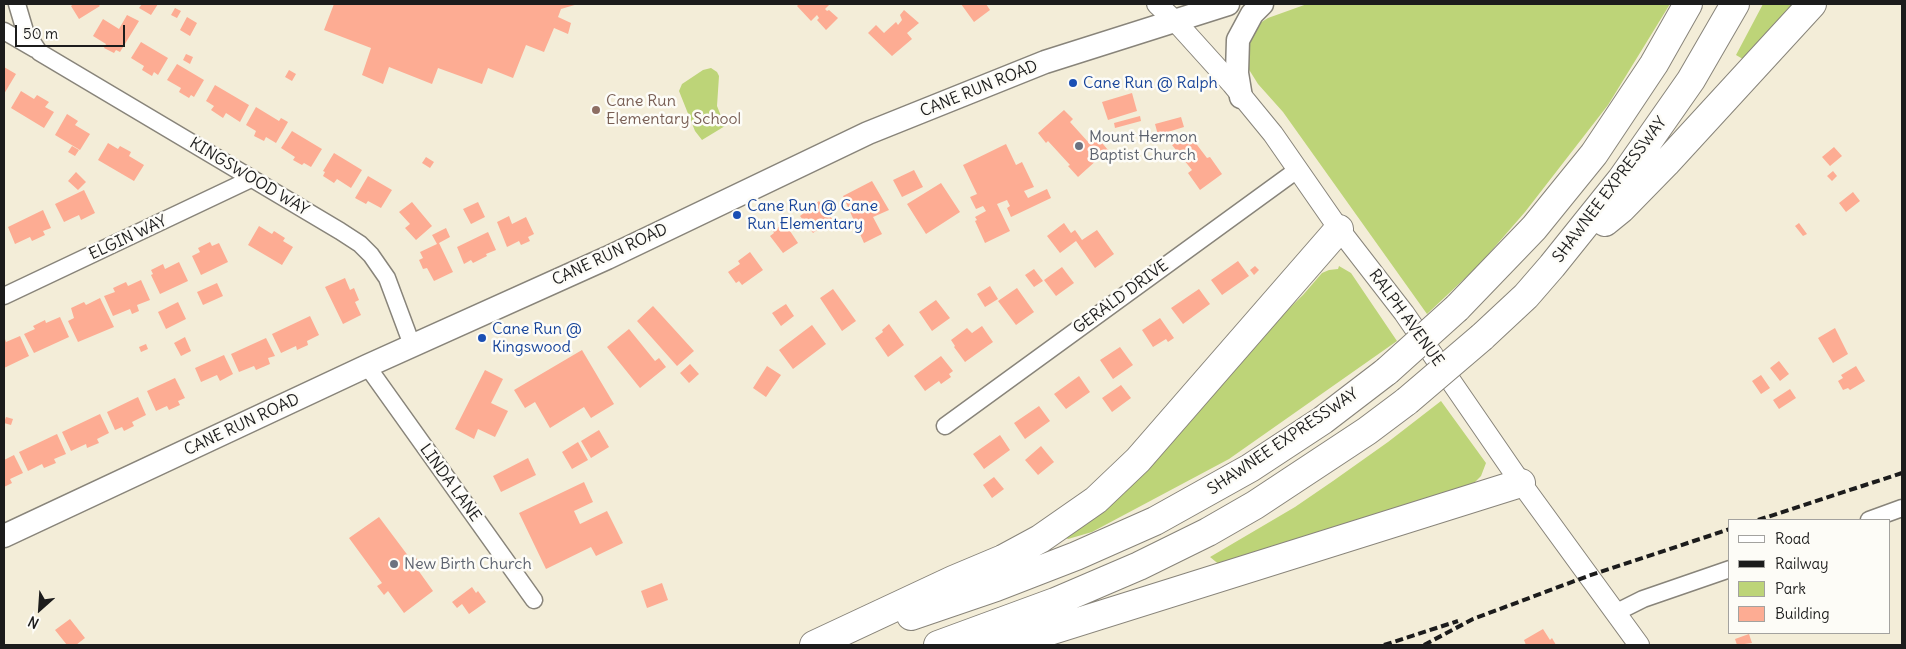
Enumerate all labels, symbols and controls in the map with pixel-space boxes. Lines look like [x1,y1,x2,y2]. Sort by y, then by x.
scale bar [18,15,128,47]
text: 50 m [23,24,58,43]
street label: CANE RUN ROAD [917,57,1041,121]
place label: Cane Run @ Ralph [1083,73,1218,93]
marker: Cane Run @ Ralph [1067,77,1079,89]
place label: Cane Run Elementary School [606,91,741,129]
marker: Cane Run Elementary School [590,104,602,116]
street label: SHAWNEE EXPRESSWAY [1549,113,1671,267]
place label: Mount Hermon Baptist Church [1089,127,1197,165]
street label: KINGSWOOD WAY [186,134,312,220]
marker: Mount Hermon Baptist Church [1073,140,1085,152]
place label: Cane Run @ Cane Run Elementary [747,196,878,234]
marker: Cane Run @ Cane Run Elementary [731,209,743,221]
street label: ELGIN WAY [86,212,170,264]
street label: CANE RUN ROAD [549,220,671,290]
street label: GERALD DRIVE [1070,256,1172,338]
street label: RALPH AVENUE [1365,266,1447,370]
place label: Cane Run @ Kingswood [492,319,582,357]
marker: Cane Run @ Kingswood [476,332,488,344]
street label: SHAWNEE EXPRESSWAY [1204,384,1362,500]
street label: CANE RUN ROAD [181,390,303,460]
street label: LINDA LANE [415,440,485,526]
legend [1728,519,1891,634]
text: Road [1775,529,1810,548]
place label: New Birth Church [404,554,532,574]
text: Railway [1775,554,1829,573]
marker: New Birth Church [388,558,400,570]
text: Park [1775,579,1806,598]
north arrow [15,584,65,634]
text: Building [1775,604,1830,623]
text: N [25,612,42,633]

